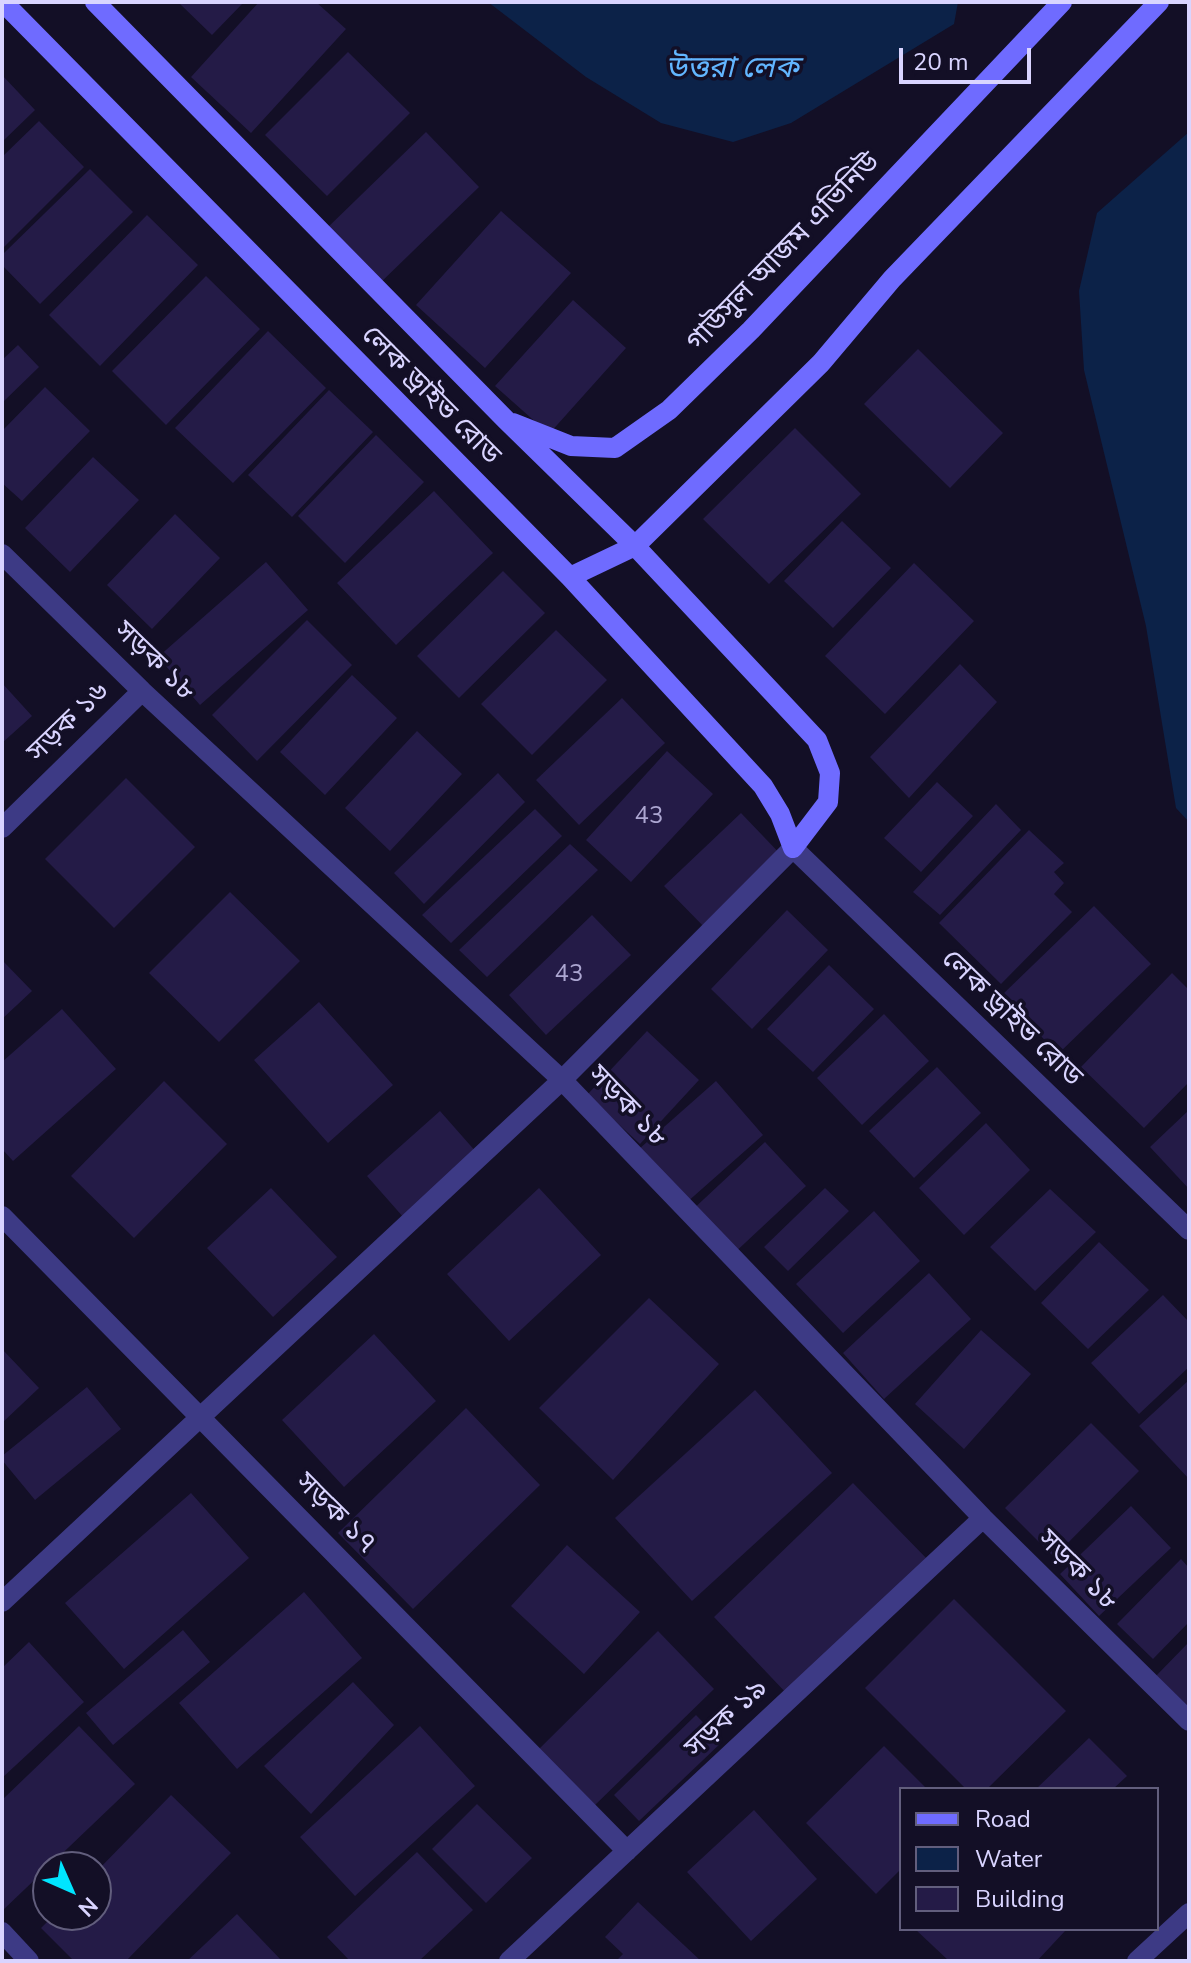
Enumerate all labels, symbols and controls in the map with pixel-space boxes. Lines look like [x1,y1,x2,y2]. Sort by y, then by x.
scale bar [903,32,1035,82]
text: 20 m [913,46,969,78]
water label: উত্তরা লেক [665,52,799,88]
street label: গাউসুল আজম এভিনিউ [680,147,888,359]
street label: লেক ড্রাইভ রোড [353,319,507,473]
street label: সড়ক ১৮ [106,615,202,709]
street label: সড়ক ১৬ [21,676,117,770]
house number: 43 [635,803,663,831]
street label: লেক ড্রাইভ রোড [933,943,1089,1095]
house number: 43 [555,961,583,989]
street label: সড়ক ১৮ [580,1059,674,1155]
street label: সড়ক ১৭ [288,1467,382,1561]
street label: সড়ক ১৮ [1030,1524,1124,1618]
street label: সড়ক ১৯ [679,1673,775,1765]
legend [899,1787,1159,1931]
text: Road [975,1803,1031,1835]
text: Water [975,1843,1042,1875]
north arrow [32,1851,112,1931]
text: Building [975,1883,1065,1915]
text: N [71,1890,104,1923]

